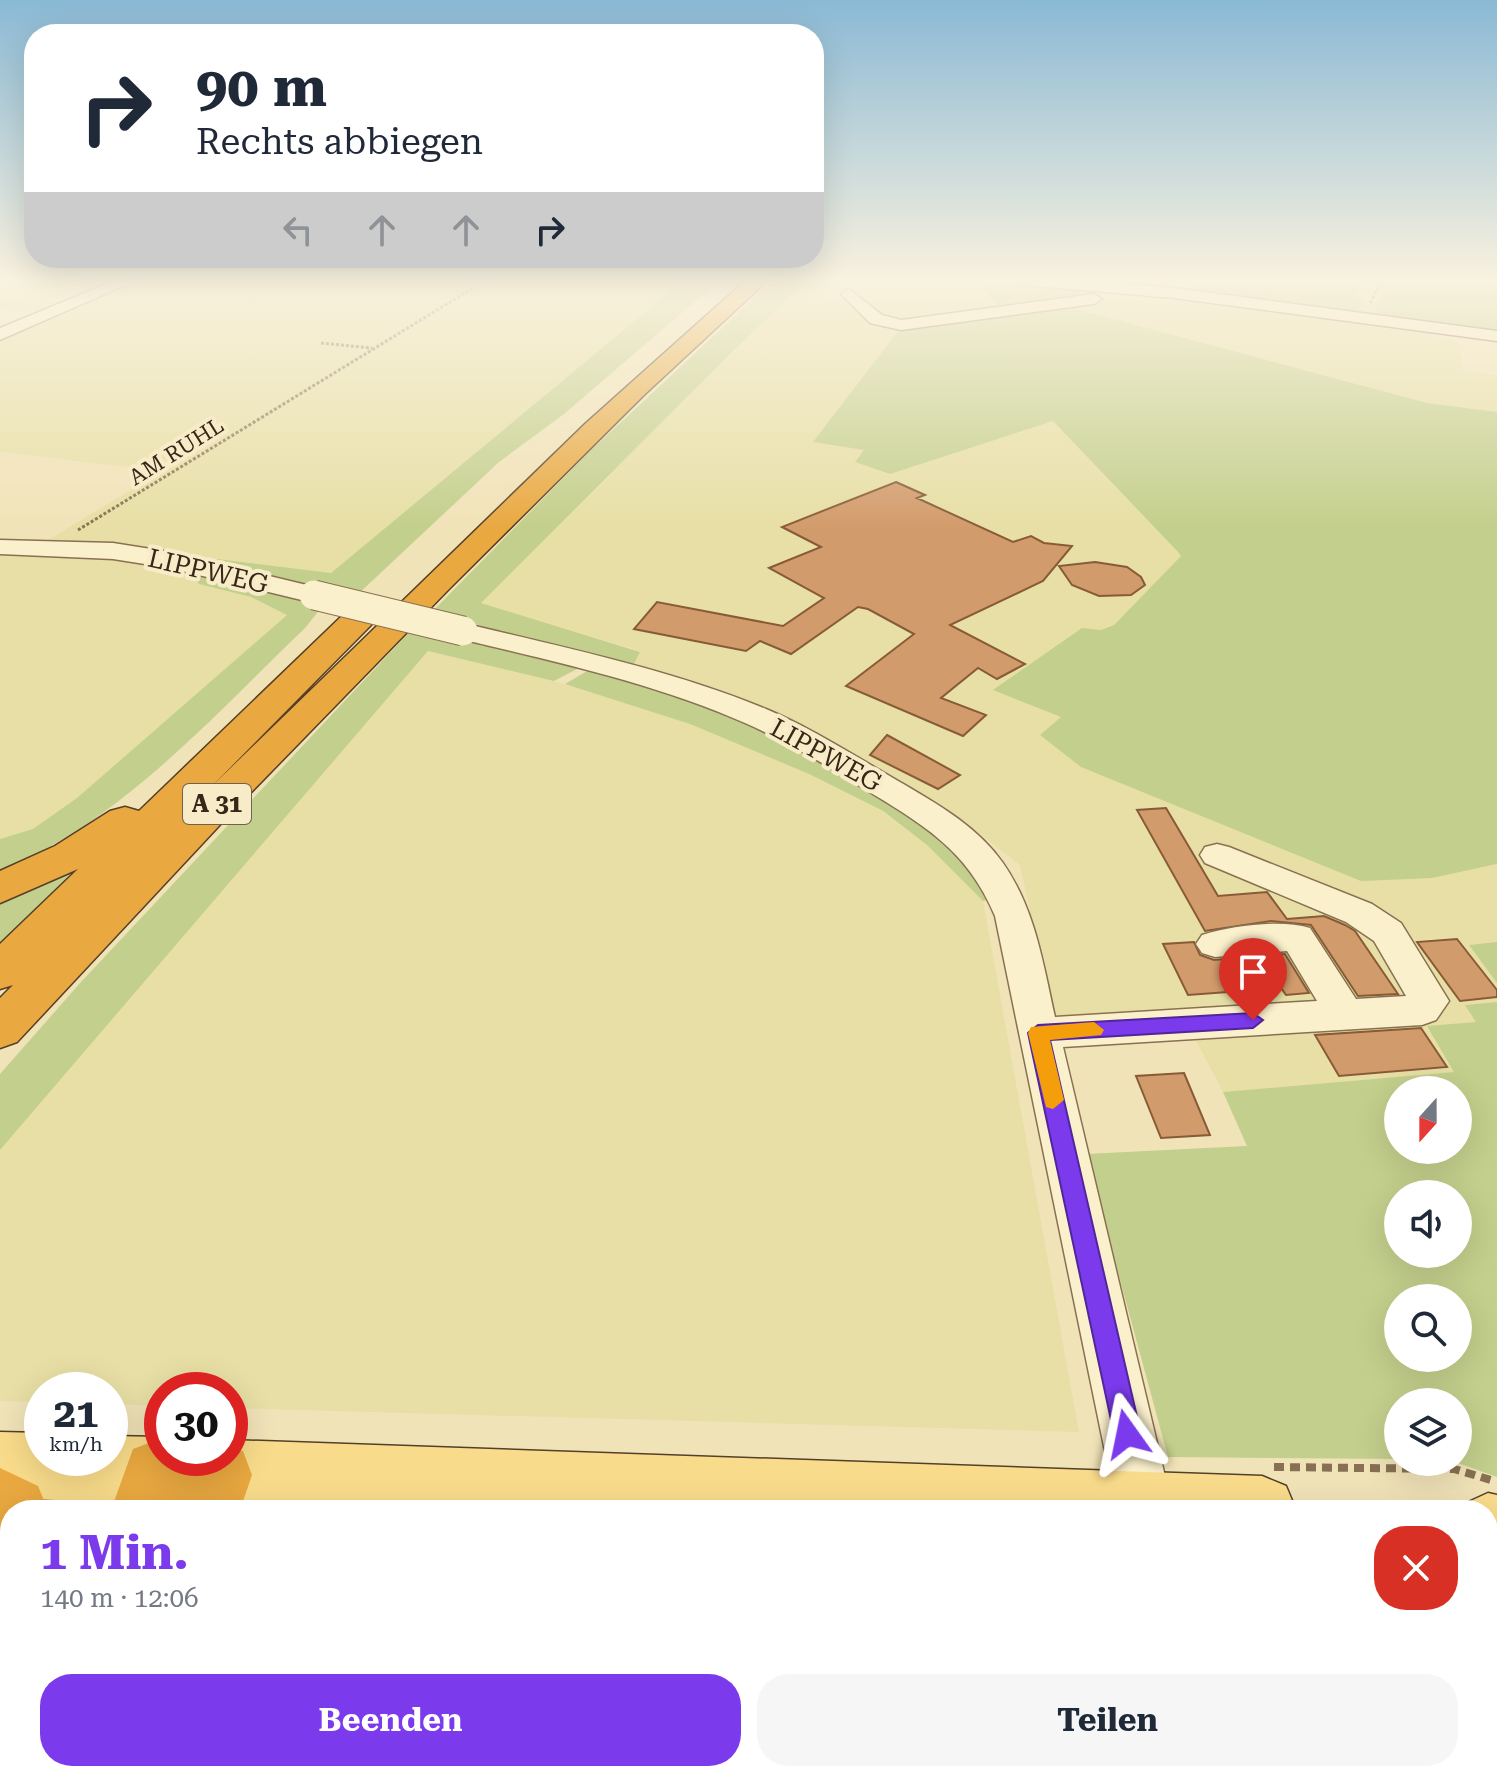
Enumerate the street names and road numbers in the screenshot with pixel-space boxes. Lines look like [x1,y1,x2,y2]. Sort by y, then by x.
street label: AM RUHL [124,413,228,490]
street label: LIPPWEG [145,543,271,599]
street label: LIPPWEG [765,712,887,798]
road number: A 31 [183,784,251,824]

